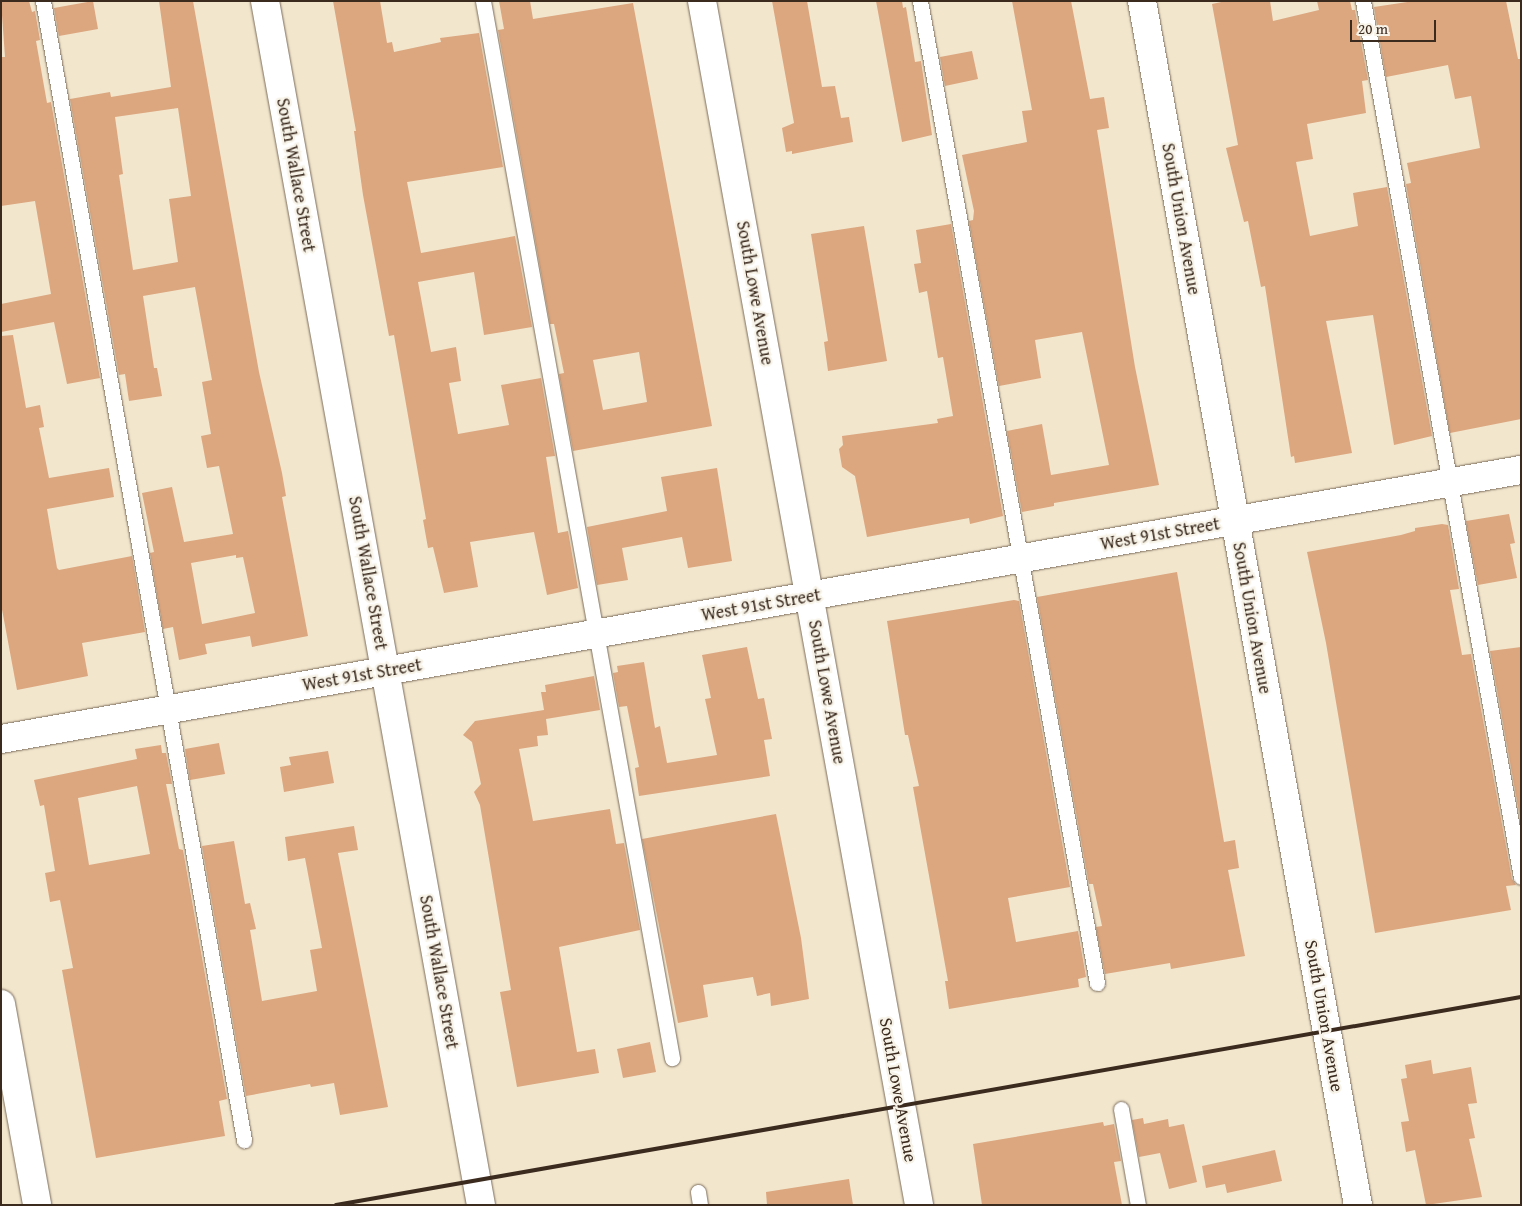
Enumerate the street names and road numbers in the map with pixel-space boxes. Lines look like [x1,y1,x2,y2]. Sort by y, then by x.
street label: South Wallace Street [272,96,320,254]
street label: South Union Avenue [1157,141,1205,297]
street label: South Lowe Avenue [732,219,778,367]
street label: South Wallace Street [344,494,392,652]
street label: West 91st Street [1099,513,1221,555]
street label: South Union Avenue [1228,540,1276,696]
street label: West 91st Street [700,584,822,626]
street label: South Lowe Avenue [804,618,850,766]
street label: West 91st Street [301,654,423,696]
street label: South Wallace Street [415,893,463,1051]
street label: South Union Avenue [1300,938,1348,1094]
street label: South Lowe Avenue [875,1016,921,1164]

